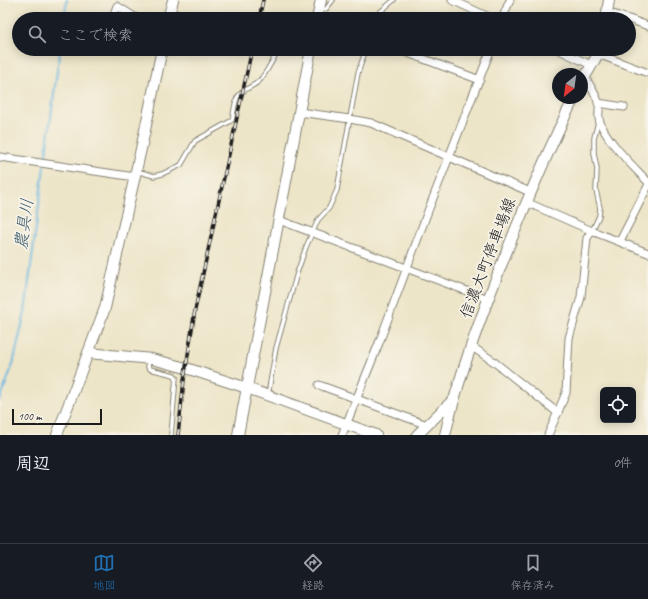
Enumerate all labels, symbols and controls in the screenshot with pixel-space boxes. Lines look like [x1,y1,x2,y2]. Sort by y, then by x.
search box [12,12,636,56]
icon: search [26,23,48,45]
text: ここで検索 [58,26,133,45]
north arrow [552,68,588,104]
street label: 信濃大町停車場線 [456,195,520,321]
water label: 農具川 [10,197,38,251]
map controls [600,387,636,423]
button: locate [600,387,636,423]
scale bar [12,407,102,426]
text: 100 m [18,409,42,423]
text: 周辺 [16,453,50,474]
text: 0件 [613,455,632,471]
tab: 地図 [93,552,115,592]
tab: 経路 [302,552,324,592]
tab: 保存済み [511,552,555,592]

